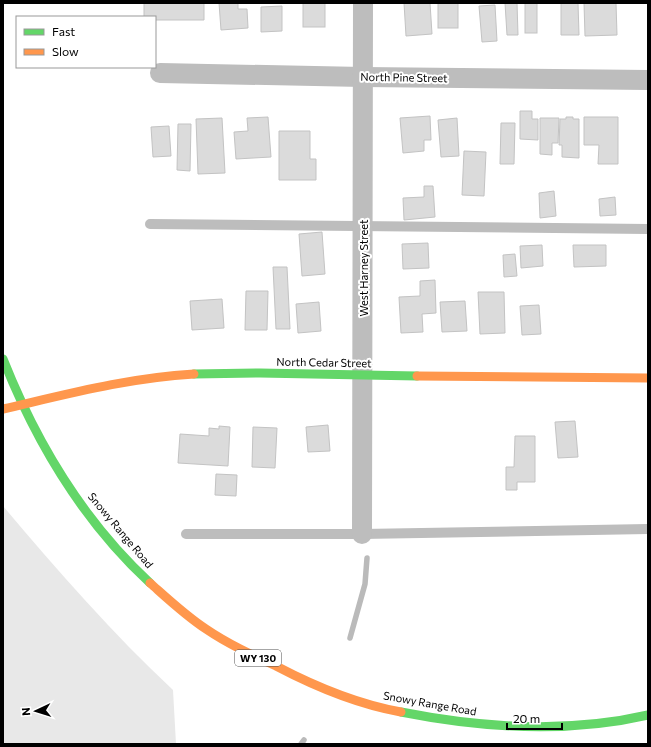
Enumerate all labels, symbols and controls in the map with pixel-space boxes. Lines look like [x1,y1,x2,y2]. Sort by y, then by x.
legend [16,16,156,68]
text: Fast [52,24,75,38]
text: Slow [52,44,79,58]
street label: North Pine Street [360,70,448,84]
street label: West Harney Street [357,219,370,317]
street label: North Cedar Street [276,355,372,369]
street label: Snowy Range Road [86,490,156,570]
road number: WY 130 [235,650,281,666]
street label: Snowy Range Road [382,688,478,718]
north arrow [16,691,56,731]
scale bar [507,705,562,731]
text: N [19,707,32,716]
text: 20 m [513,711,540,725]

